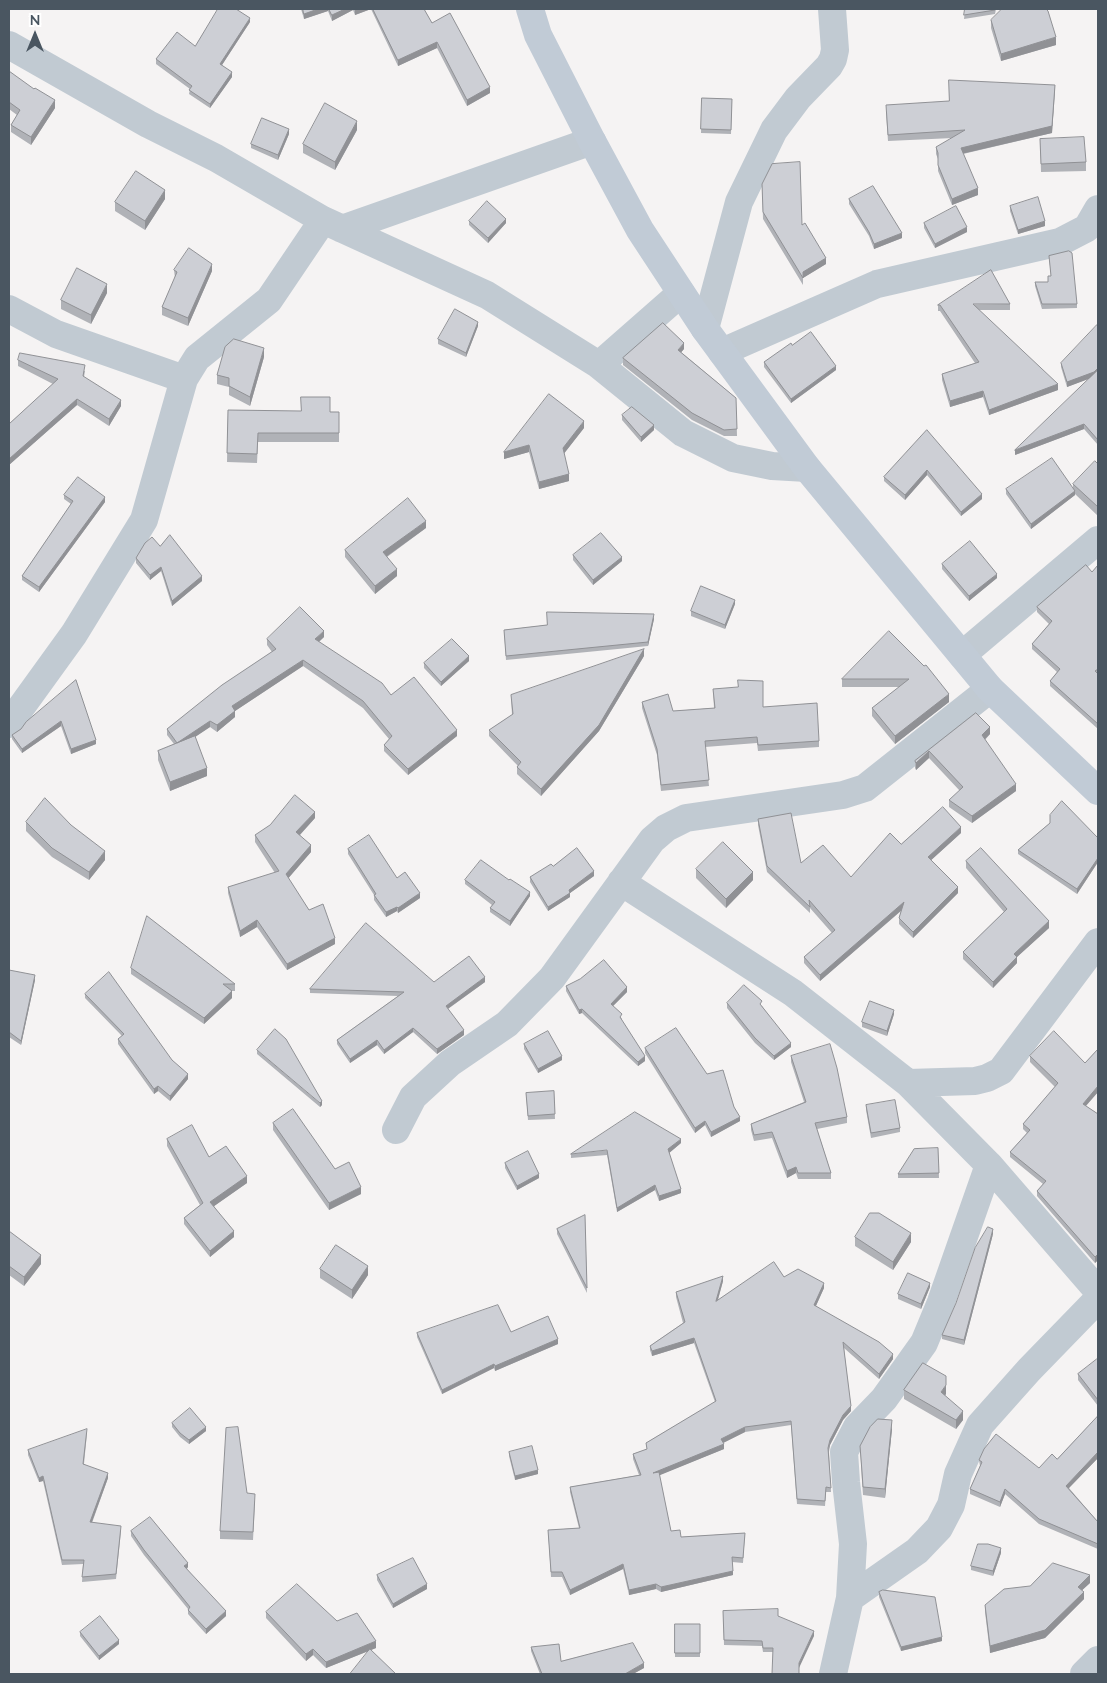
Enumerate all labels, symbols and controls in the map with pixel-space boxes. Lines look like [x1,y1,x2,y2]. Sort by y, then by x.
north arrow [10,10,60,60]
text: N [30,11,40,29]

